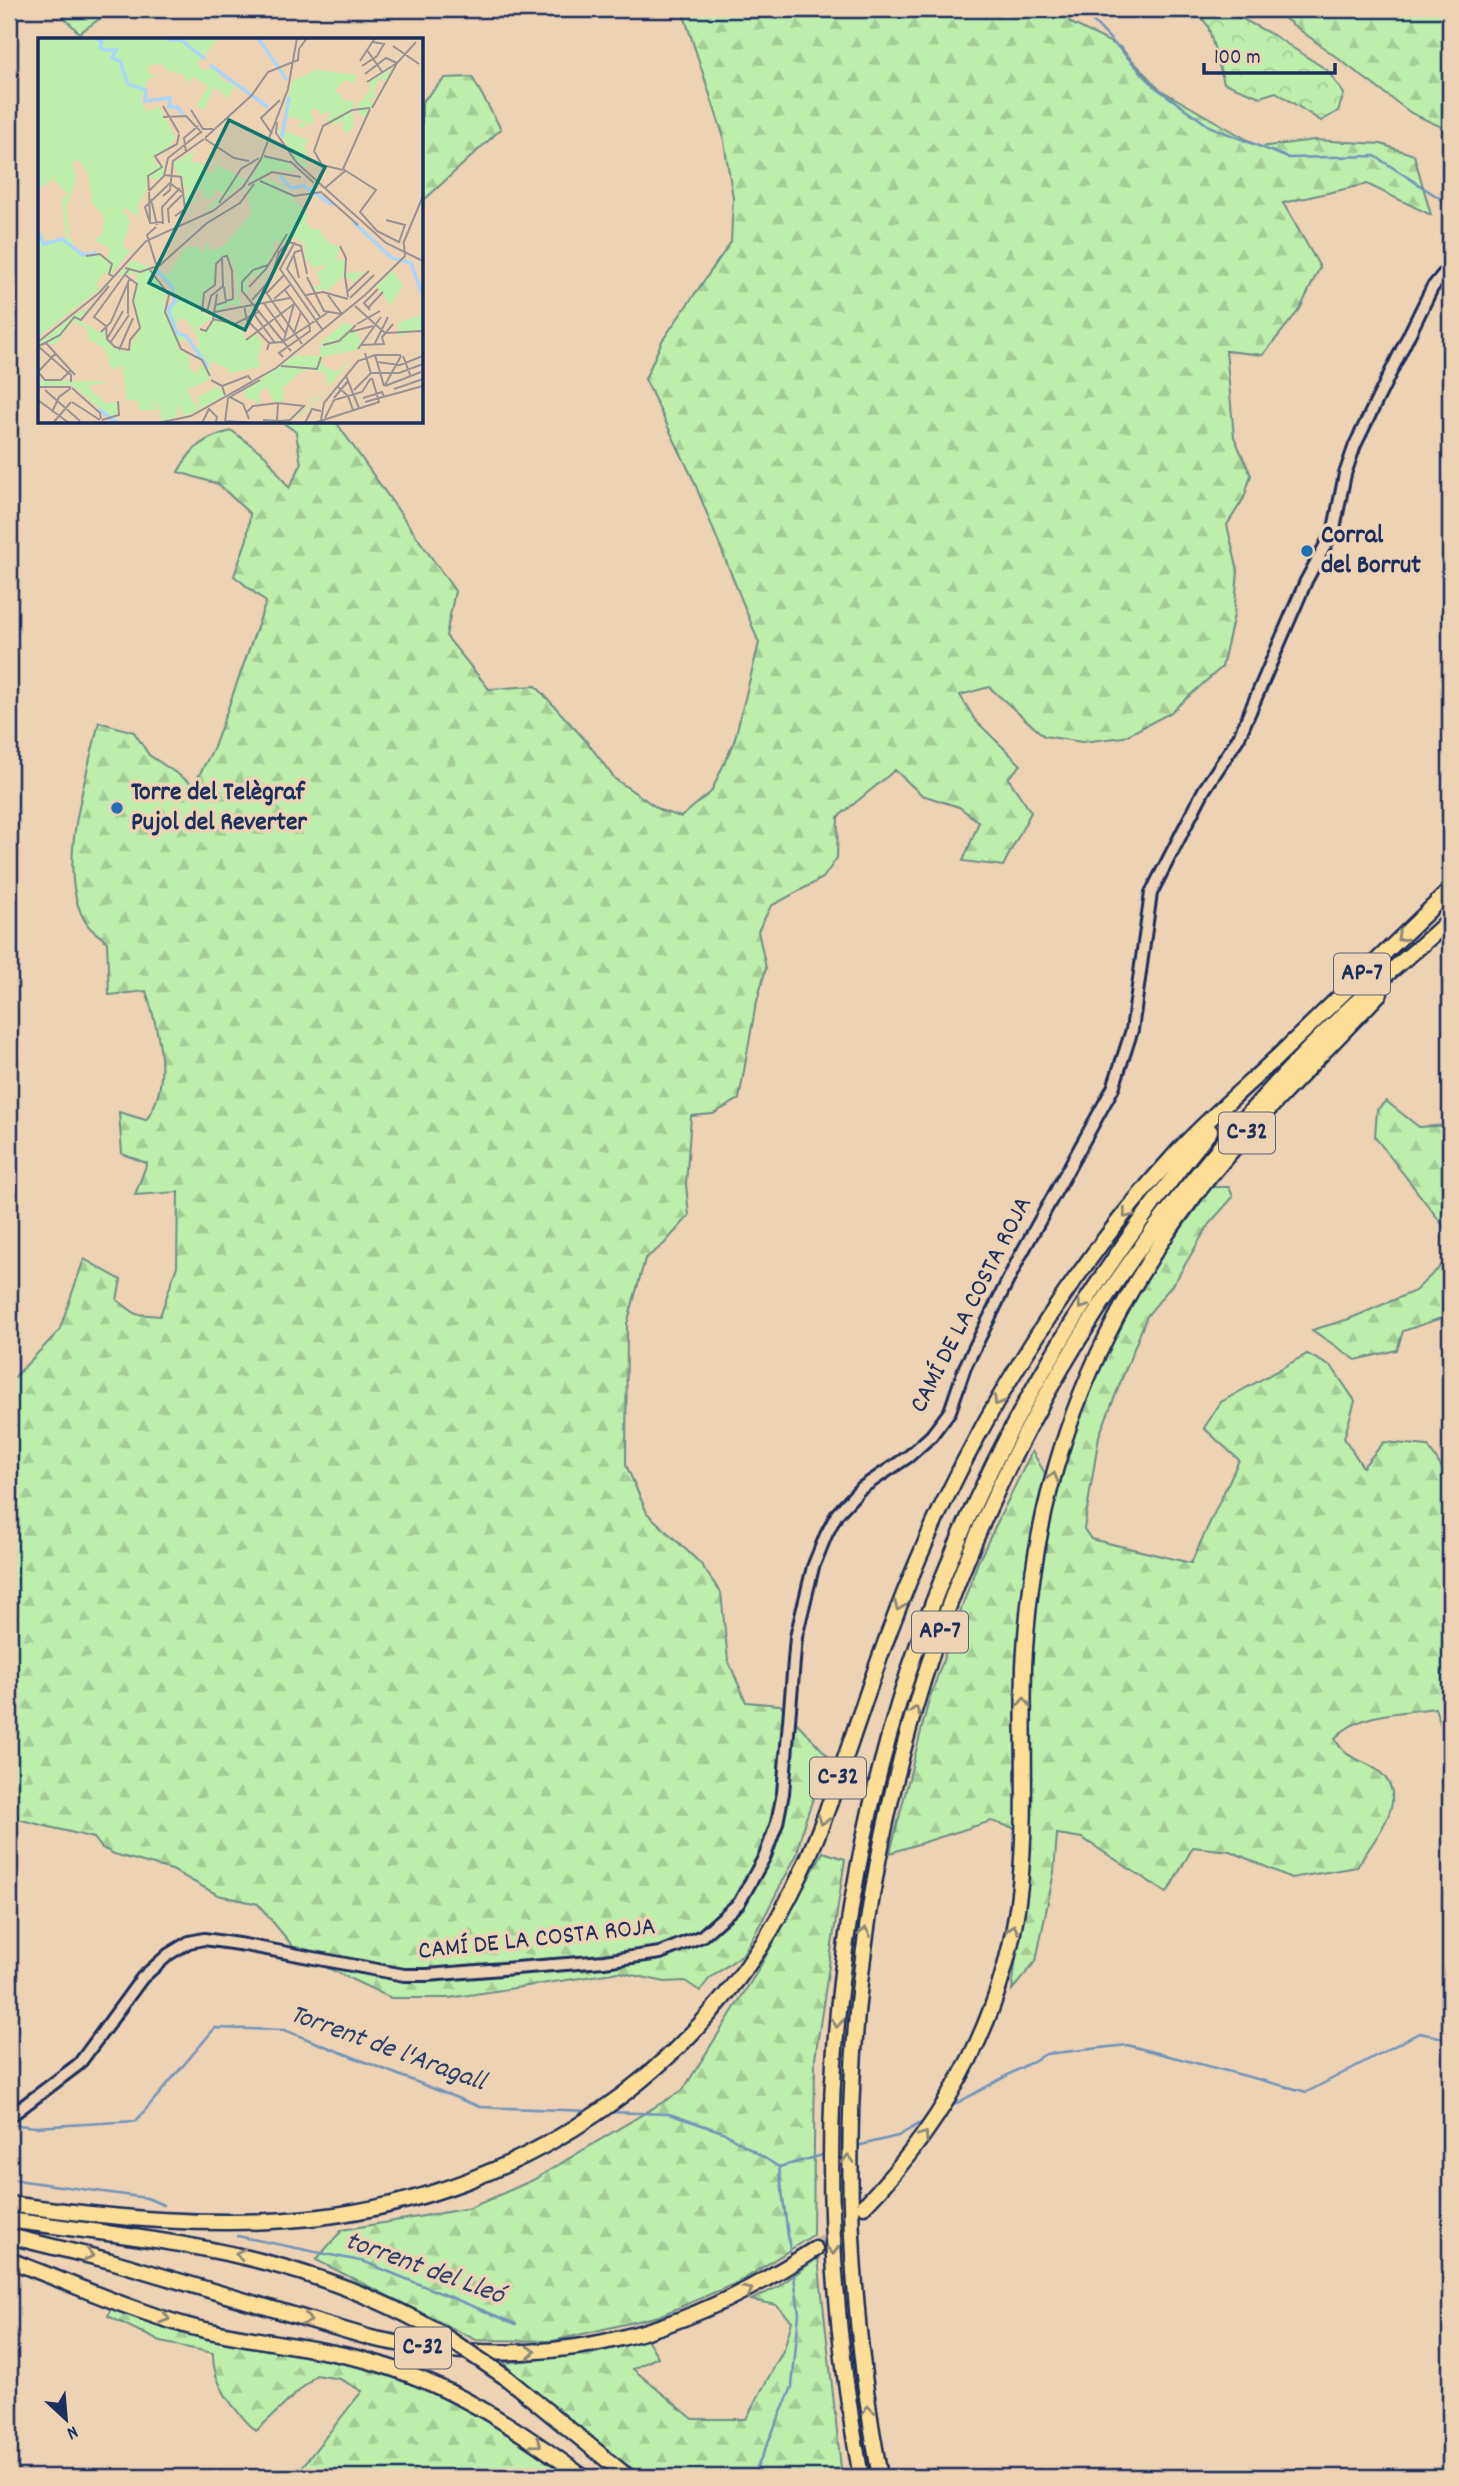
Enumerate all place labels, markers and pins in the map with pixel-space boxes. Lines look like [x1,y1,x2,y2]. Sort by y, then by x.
place label: Corral del Borrut [1321,518,1421,585]
marker: Corral del Borrut [1299,543,1315,559]
place label: Torre del Telègraf Pujol del Reverter [131,775,307,842]
marker: Torre del Telègraf Pujol del Reverter [109,800,125,816]

